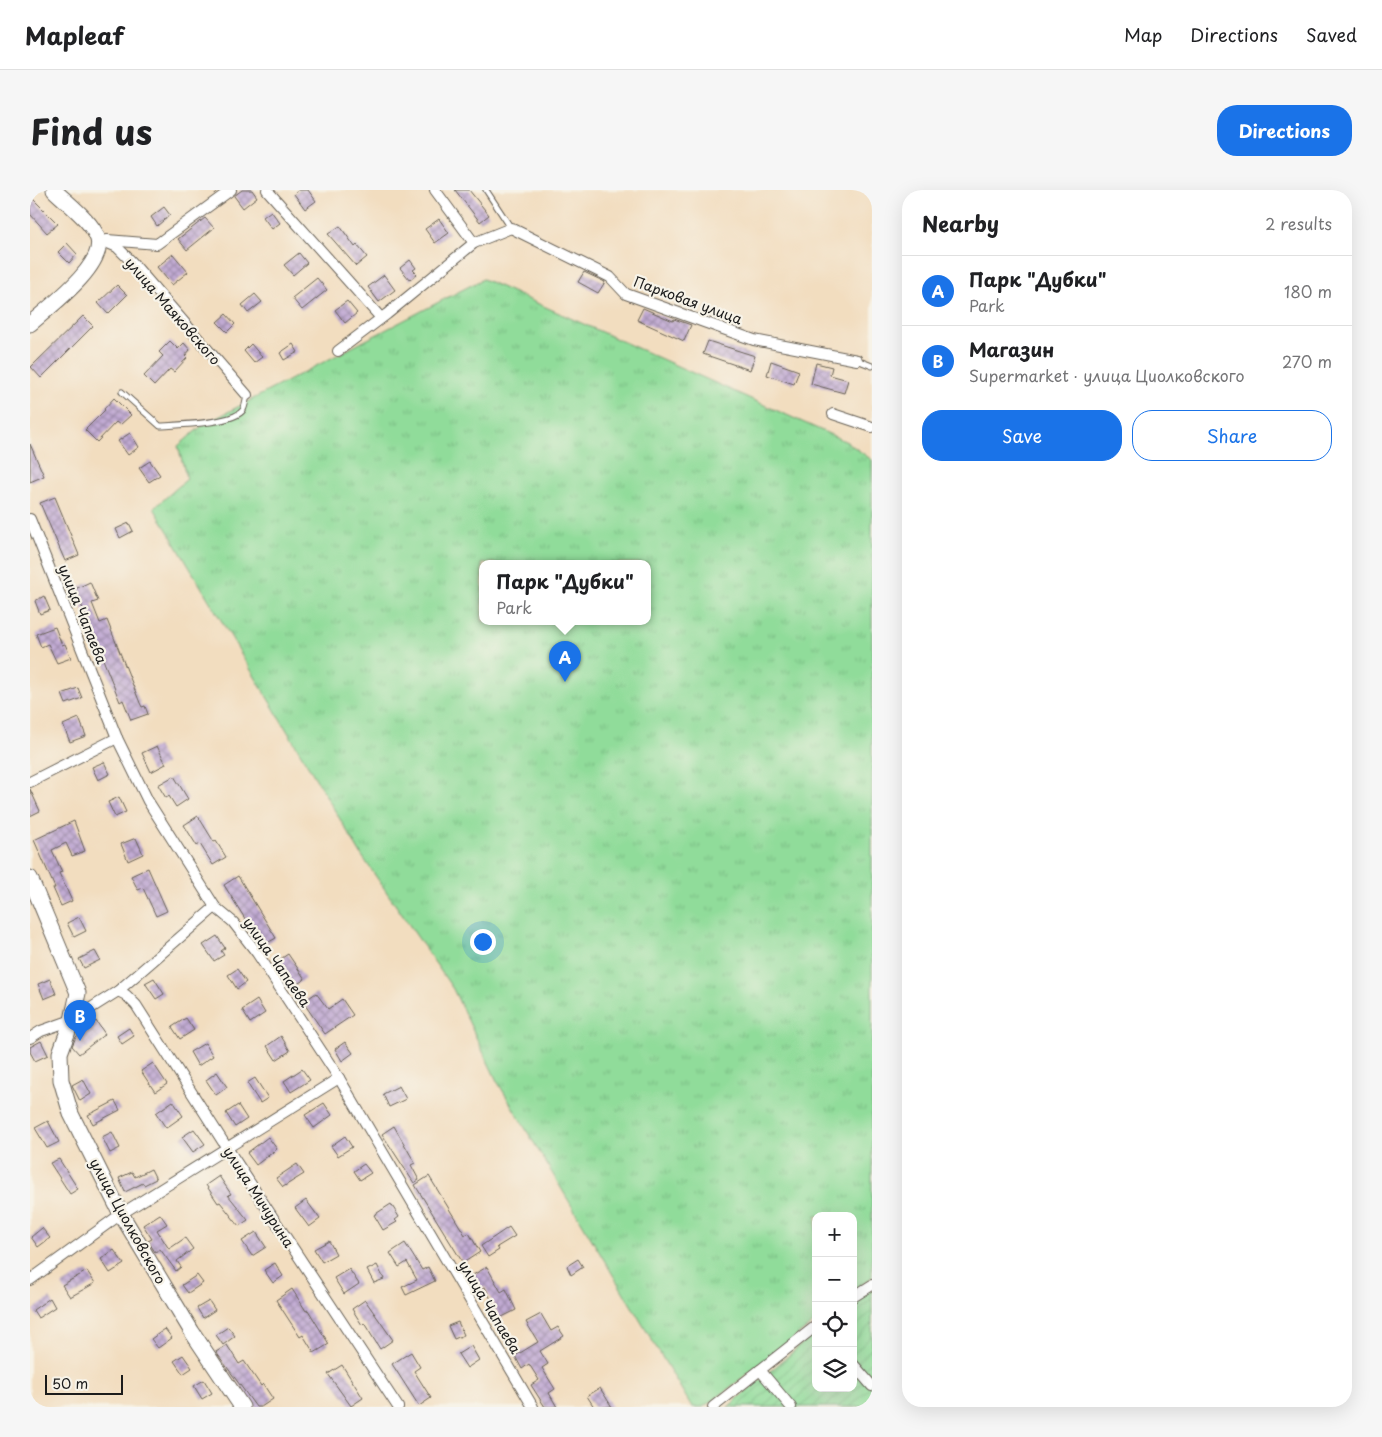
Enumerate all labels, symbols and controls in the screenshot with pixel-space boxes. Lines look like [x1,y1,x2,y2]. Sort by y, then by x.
text: Mapleaf [25,17,124,53]
text: Map [1124,21,1162,48]
text: Directions [1190,21,1278,48]
text: Saved [1306,21,1357,48]
text: Find us [30,104,152,157]
button: Directions [1217,105,1352,156]
text: Nearby [922,207,999,239]
text: 2 results [1265,211,1332,235]
street label: улица Маяковского [120,253,226,369]
text: Парк "Дубки" [969,265,1106,293]
street label: Парковая улица [631,271,745,329]
text: A [932,279,944,303]
text: 180 m [1284,279,1332,303]
text: Park [969,293,1005,317]
text: Магазин [969,335,1054,363]
text: B [933,349,943,373]
text: 270 m [1282,349,1332,373]
text: Supermarket · улица Циолковского [969,363,1245,387]
button: Save [922,410,1122,461]
button: Share [1132,410,1332,461]
popup [479,560,651,625]
street label: улица Чапаева [53,561,113,667]
text: Парк "Дубки" [496,567,634,595]
text: Park [496,595,532,619]
pin: A [549,641,581,682]
street label: улица Чапаева [238,913,316,1012]
your location [470,929,496,955]
pin: B [64,1000,96,1041]
street label: улица Мичурина [218,1142,300,1252]
street label: улица Циолковского [85,1154,171,1288]
map controls [812,1212,857,1392]
button: + [812,1212,857,1257]
street label: улица Чапаева [454,1256,526,1358]
button: − [812,1257,857,1302]
button: locate [812,1302,857,1347]
button: layers [812,1347,857,1392]
scale bar [45,1372,122,1395]
text: 50 m [52,1373,88,1394]

